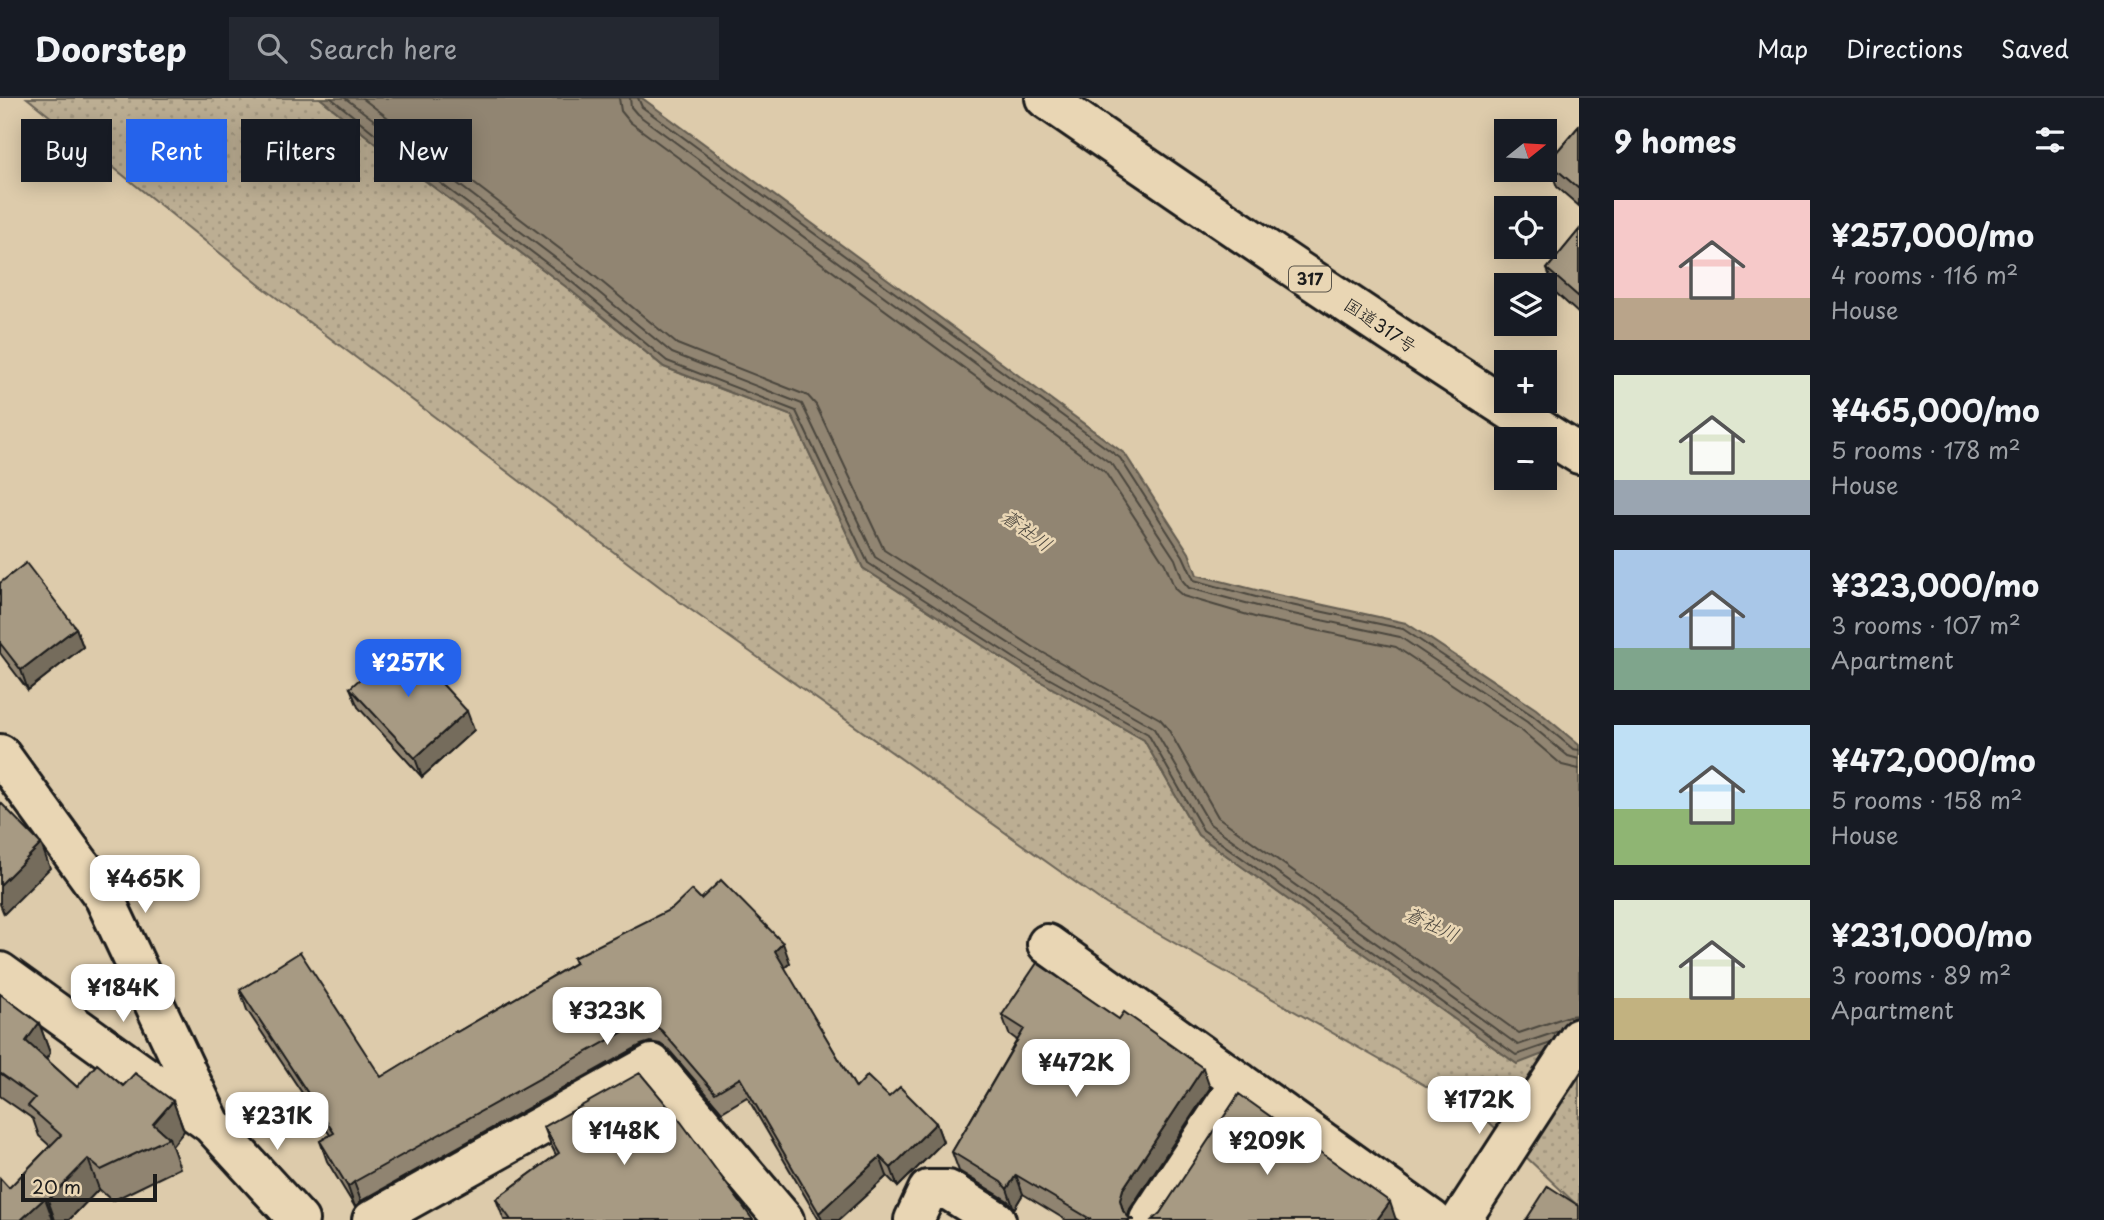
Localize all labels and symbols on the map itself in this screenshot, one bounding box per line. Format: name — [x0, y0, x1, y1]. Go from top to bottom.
north arrow — [1494, 119, 1558, 182]
road number: 317 — [1289, 266, 1331, 292]
street label: 国道317号 — [1339, 290, 1423, 359]
water label: 蒼社川 — [996, 501, 1059, 557]
pin: ¥257K — [359, 640, 457, 699]
pin: ¥465K — [96, 856, 194, 915]
water label: 蒼社川 — [1401, 898, 1464, 948]
pin: ¥184K — [74, 964, 172, 1024]
pin: ¥323K — [558, 988, 656, 1047]
pin: ¥472K — [1027, 1040, 1125, 1099]
pin: ¥172K — [1430, 1076, 1528, 1136]
pin: ¥231K — [228, 1093, 326, 1152]
pin: ¥148K — [575, 1108, 673, 1167]
pin: ¥209K — [1218, 1118, 1316, 1177]
scale bar — [21, 1171, 158, 1203]

